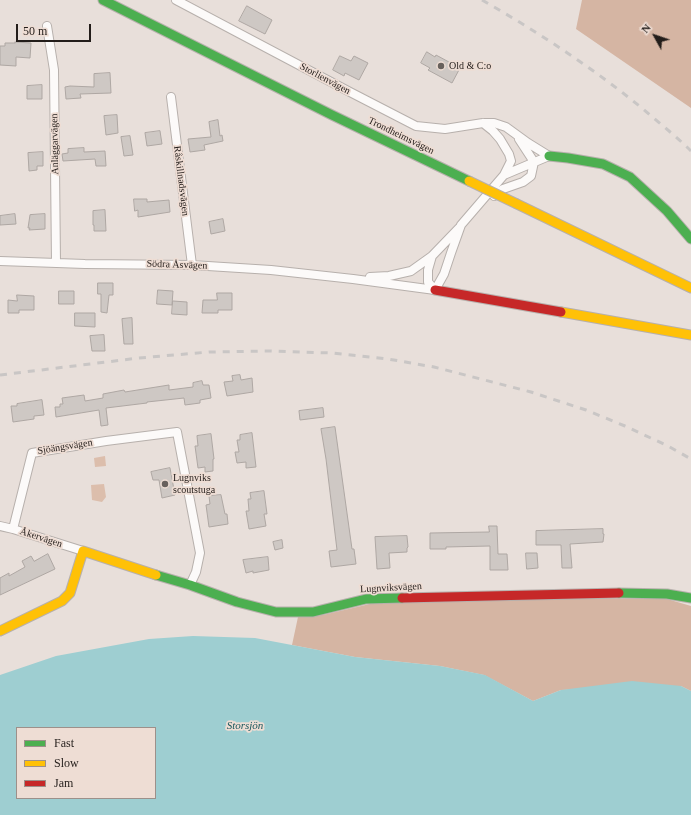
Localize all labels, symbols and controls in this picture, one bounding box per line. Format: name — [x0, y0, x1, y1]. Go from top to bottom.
scale bar — [18, 16, 93, 42]
north arrow — [635, 16, 675, 56]
text: N — [639, 21, 653, 35]
text: 50 m — [23, 24, 47, 38]
place label: Old & C:o — [449, 60, 491, 72]
street label: Storlienvägen — [298, 61, 352, 97]
marker: Old & C:o — [436, 61, 446, 71]
street label: Anläggarvägen — [48, 113, 62, 175]
street label: Trondheimsvägen — [366, 115, 436, 157]
street label: Råskillnadsvägen — [171, 145, 191, 217]
street label: Södra Åsvägen — [146, 258, 208, 272]
street label: Sjöängsvägen — [37, 437, 93, 457]
place label: Lugnviks scoutstuga — [173, 472, 215, 496]
marker: Lugnviks scoutstuga — [160, 479, 170, 489]
street label: Åkervägen — [18, 526, 64, 550]
street label: Lugnviksvägen — [360, 580, 422, 596]
water label: Storsjön — [227, 719, 263, 733]
legend — [16, 727, 156, 799]
text: Fast — [54, 736, 74, 750]
text: Slow — [54, 756, 79, 770]
text: Jam — [54, 776, 73, 790]

